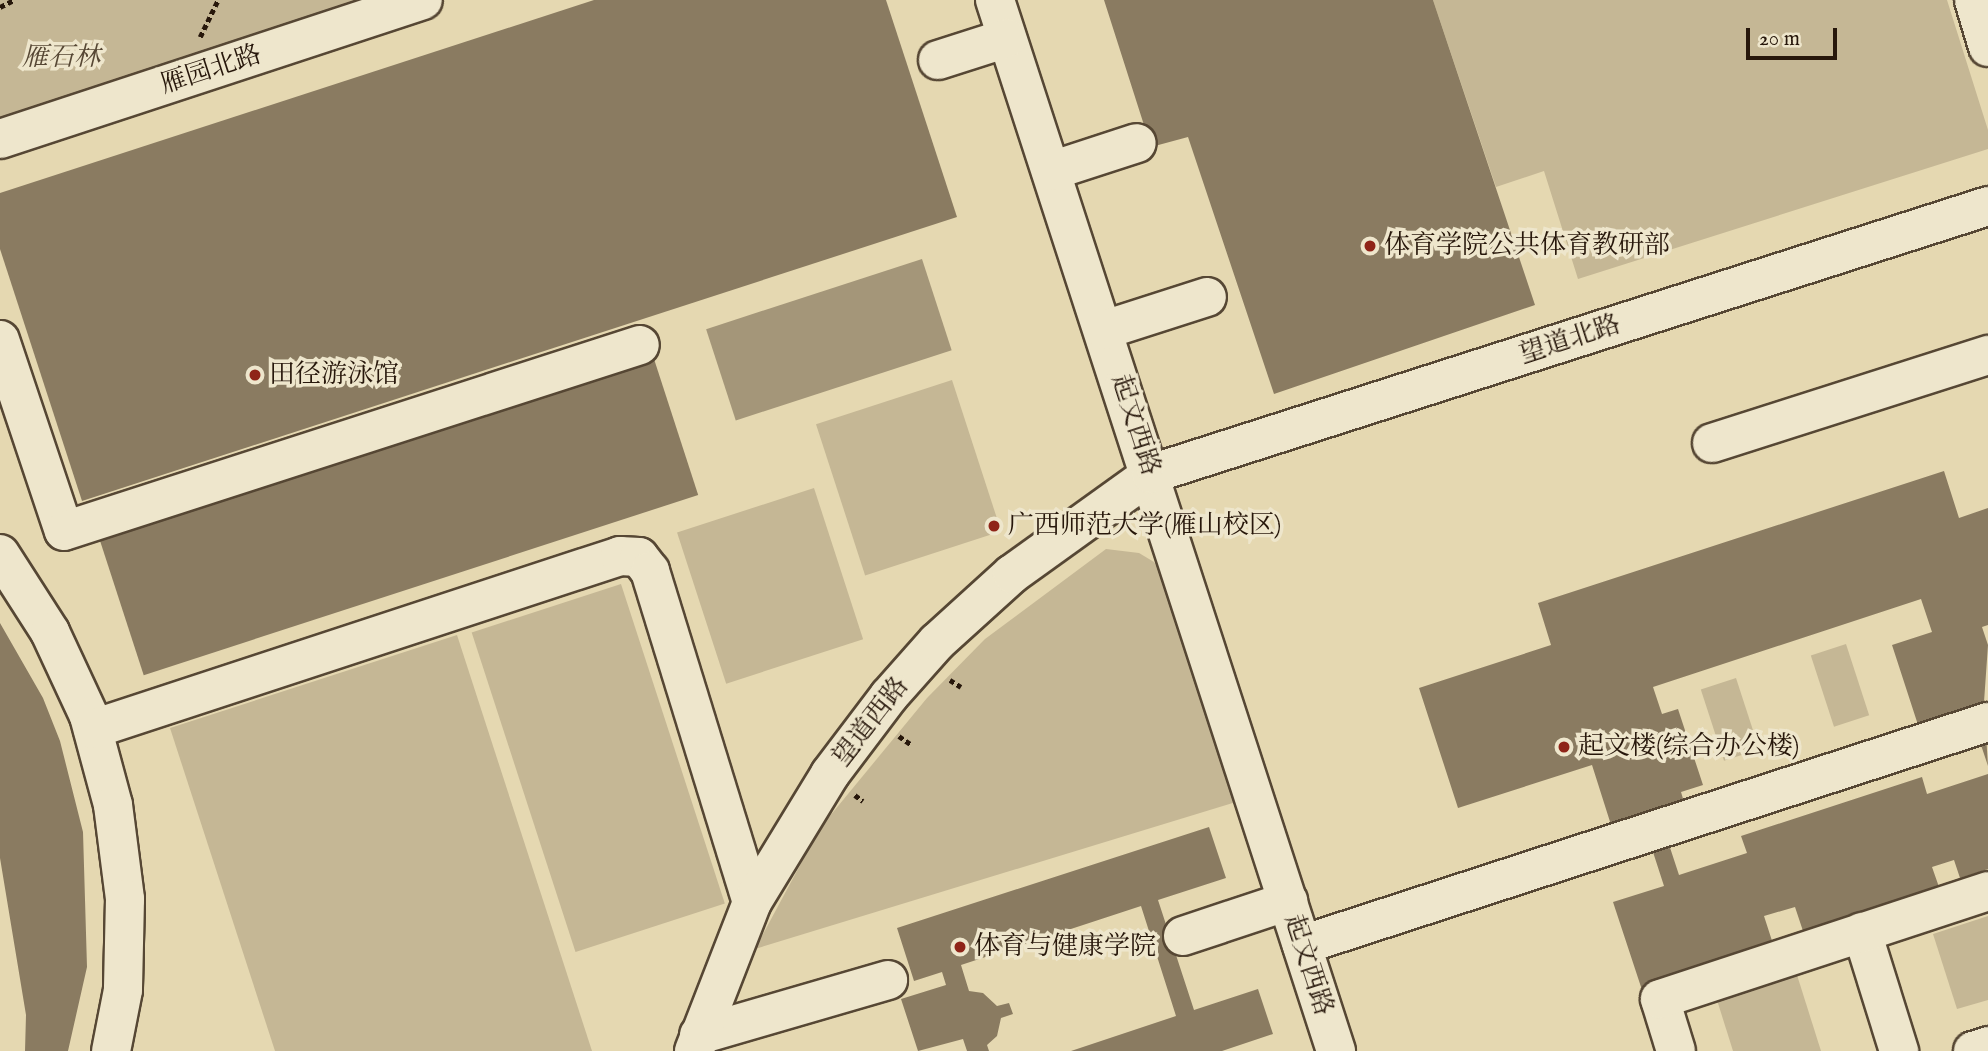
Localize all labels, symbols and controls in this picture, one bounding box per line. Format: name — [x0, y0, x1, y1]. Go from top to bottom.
scale bar — [1750, 14, 1841, 58]
text: 20 m — [1759, 26, 1800, 53]
street label: 雁园北路 — [157, 39, 265, 101]
park label: 雁石林 — [22, 42, 100, 74]
place label: 体育学院公共体育教研部 — [1384, 230, 1670, 262]
marker: 体育学院公共体育教研部 — [1362, 238, 1378, 254]
street label: 望道北路 — [1516, 309, 1624, 371]
place label: 田径游泳馆 — [269, 359, 399, 391]
marker: 田径游泳馆 — [247, 367, 263, 383]
street label: 起文西路 — [1104, 371, 1166, 479]
place label: 广西师范大学(雁山校区) — [1008, 510, 1281, 542]
marker: 广西师范大学(雁山校区) — [986, 518, 1002, 534]
street label: 望道西路 — [827, 671, 915, 773]
place label: 起文楼(综合办公楼) — [1578, 731, 1799, 763]
marker: 起文楼(综合办公楼) — [1556, 739, 1572, 755]
street label: 起文西路 — [1277, 911, 1339, 1019]
place label: 体育与健康学院 — [974, 931, 1156, 963]
marker: 体育与健康学院 — [952, 939, 968, 955]

